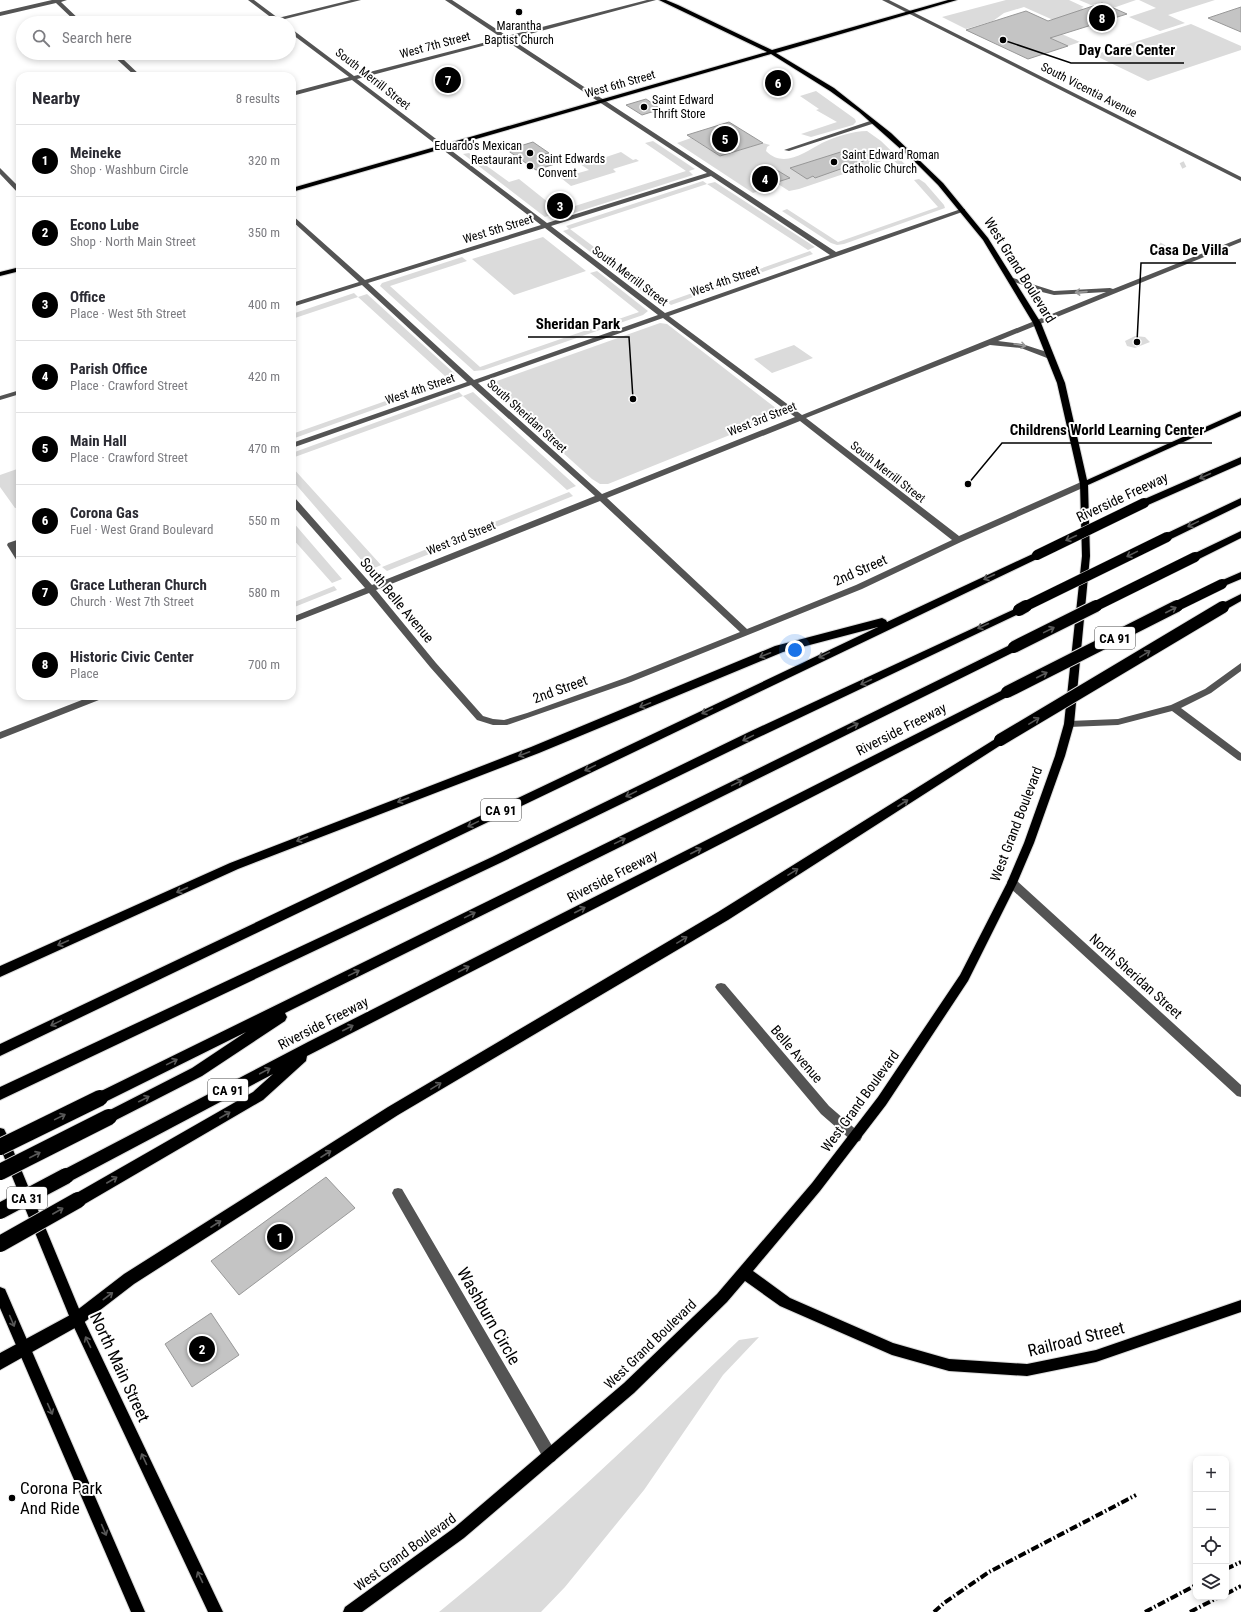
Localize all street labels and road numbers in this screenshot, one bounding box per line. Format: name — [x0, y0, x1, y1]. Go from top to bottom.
street label: West 7th Street — [398, 29, 472, 61]
street label: South Merrill Street — [333, 45, 414, 113]
street label: South Vicentia Avenue — [1039, 60, 1140, 120]
street label: West 6th Street — [583, 67, 657, 101]
street label: West 5th Street — [461, 212, 535, 246]
street label: West Grand Boulevard — [981, 214, 1059, 326]
street label: South Merrill Street — [589, 243, 671, 309]
street label: West 4th Street — [688, 262, 762, 299]
street label: West 4th Street — [383, 370, 457, 407]
street label: South Sheridan Street — [484, 376, 570, 456]
street label: West 3rd Street — [726, 399, 799, 439]
street label: South Merrill Street — [848, 438, 929, 506]
street label: Riverside Freeway — [1074, 469, 1170, 525]
street label: West 3rd Street — [425, 518, 498, 558]
street label: 2nd Street — [831, 551, 889, 589]
street label: South Belle Avenue — [357, 554, 437, 646]
road number: CA 91 — [1095, 627, 1135, 649]
street label: 2nd Street — [531, 672, 589, 706]
street label: Riverside Freeway — [853, 699, 949, 759]
street label: West Grand Boulevard — [987, 764, 1045, 884]
road number: CA 91 — [481, 799, 521, 821]
street label: Riverside Freeway — [564, 846, 660, 906]
street label: North Sheridan Street — [1086, 930, 1186, 1022]
street label: Riverside Freeway — [275, 993, 371, 1053]
street label: Belle Avenue — [768, 1022, 827, 1086]
street label: West Grand Boulevard — [818, 1047, 902, 1155]
road number: CA 91 — [208, 1079, 248, 1101]
road number: CA 31 — [7, 1187, 47, 1209]
street label: Washburn Circle — [453, 1264, 525, 1368]
street label: West Grand Boulevard — [601, 1296, 699, 1392]
street label: North Main Street — [86, 1309, 154, 1425]
street label: Railroad Street — [1026, 1317, 1126, 1361]
street label: West Grand Boulevard — [351, 1510, 459, 1594]

